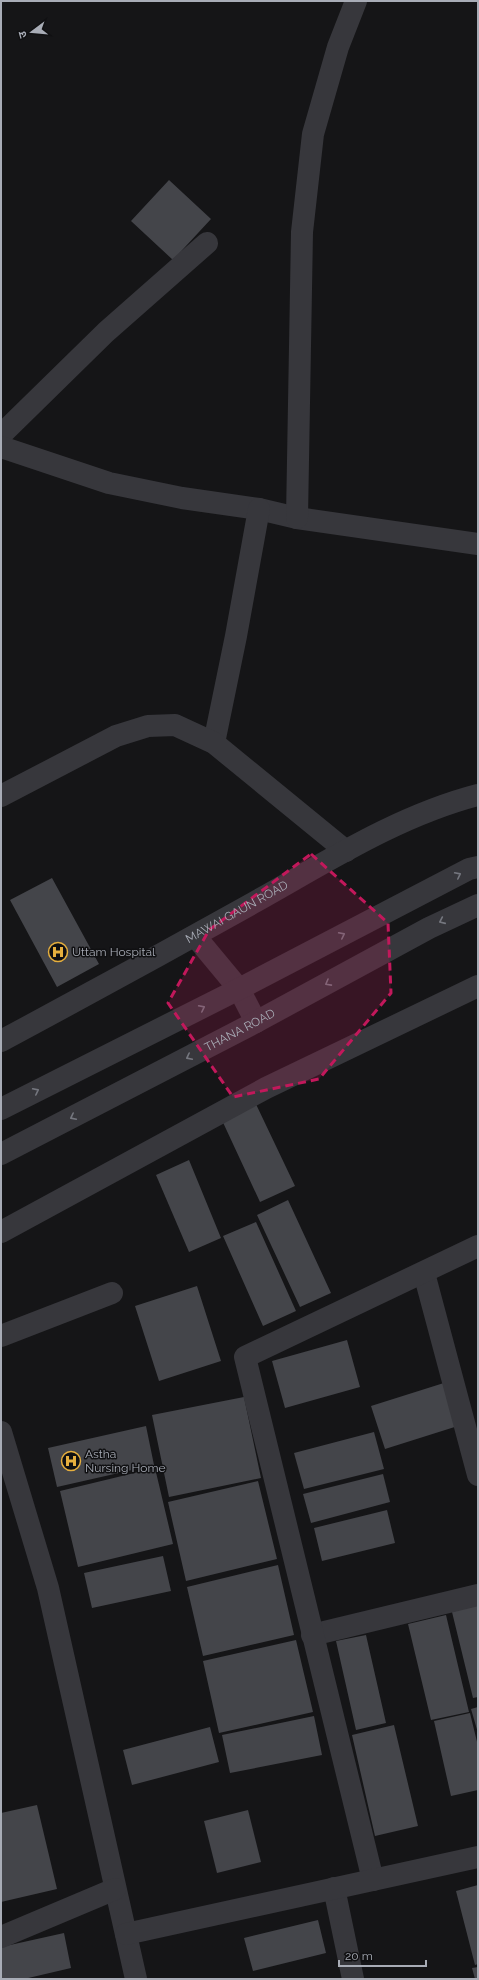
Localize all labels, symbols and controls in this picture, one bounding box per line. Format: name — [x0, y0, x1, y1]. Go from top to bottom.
north arrow — [12, 12, 52, 52]
text: उ — [16, 29, 30, 40]
one-way arrow — [453, 872, 461, 880]
street label: MAWAI GAUN ROAD — [183, 877, 291, 946]
one-way arrow — [439, 917, 446, 925]
one-way arrow — [338, 932, 345, 940]
hospital icon: Uttam Hospital — [47, 941, 69, 963]
place label: Uttam Hospital — [72, 945, 156, 959]
one-way arrow — [325, 978, 332, 986]
one-way arrow — [198, 1005, 205, 1012]
street label: THANA ROAD — [202, 1006, 278, 1054]
one-way arrow — [185, 1053, 193, 1060]
one-way arrow — [32, 1088, 39, 1096]
one-way arrow — [70, 1112, 77, 1120]
place label: Astha Nursing Home — [85, 1447, 165, 1475]
hospital icon: Astha Nursing Home — [60, 1450, 82, 1472]
scale bar — [339, 1942, 426, 1968]
text: 20 m — [345, 1949, 373, 1963]

